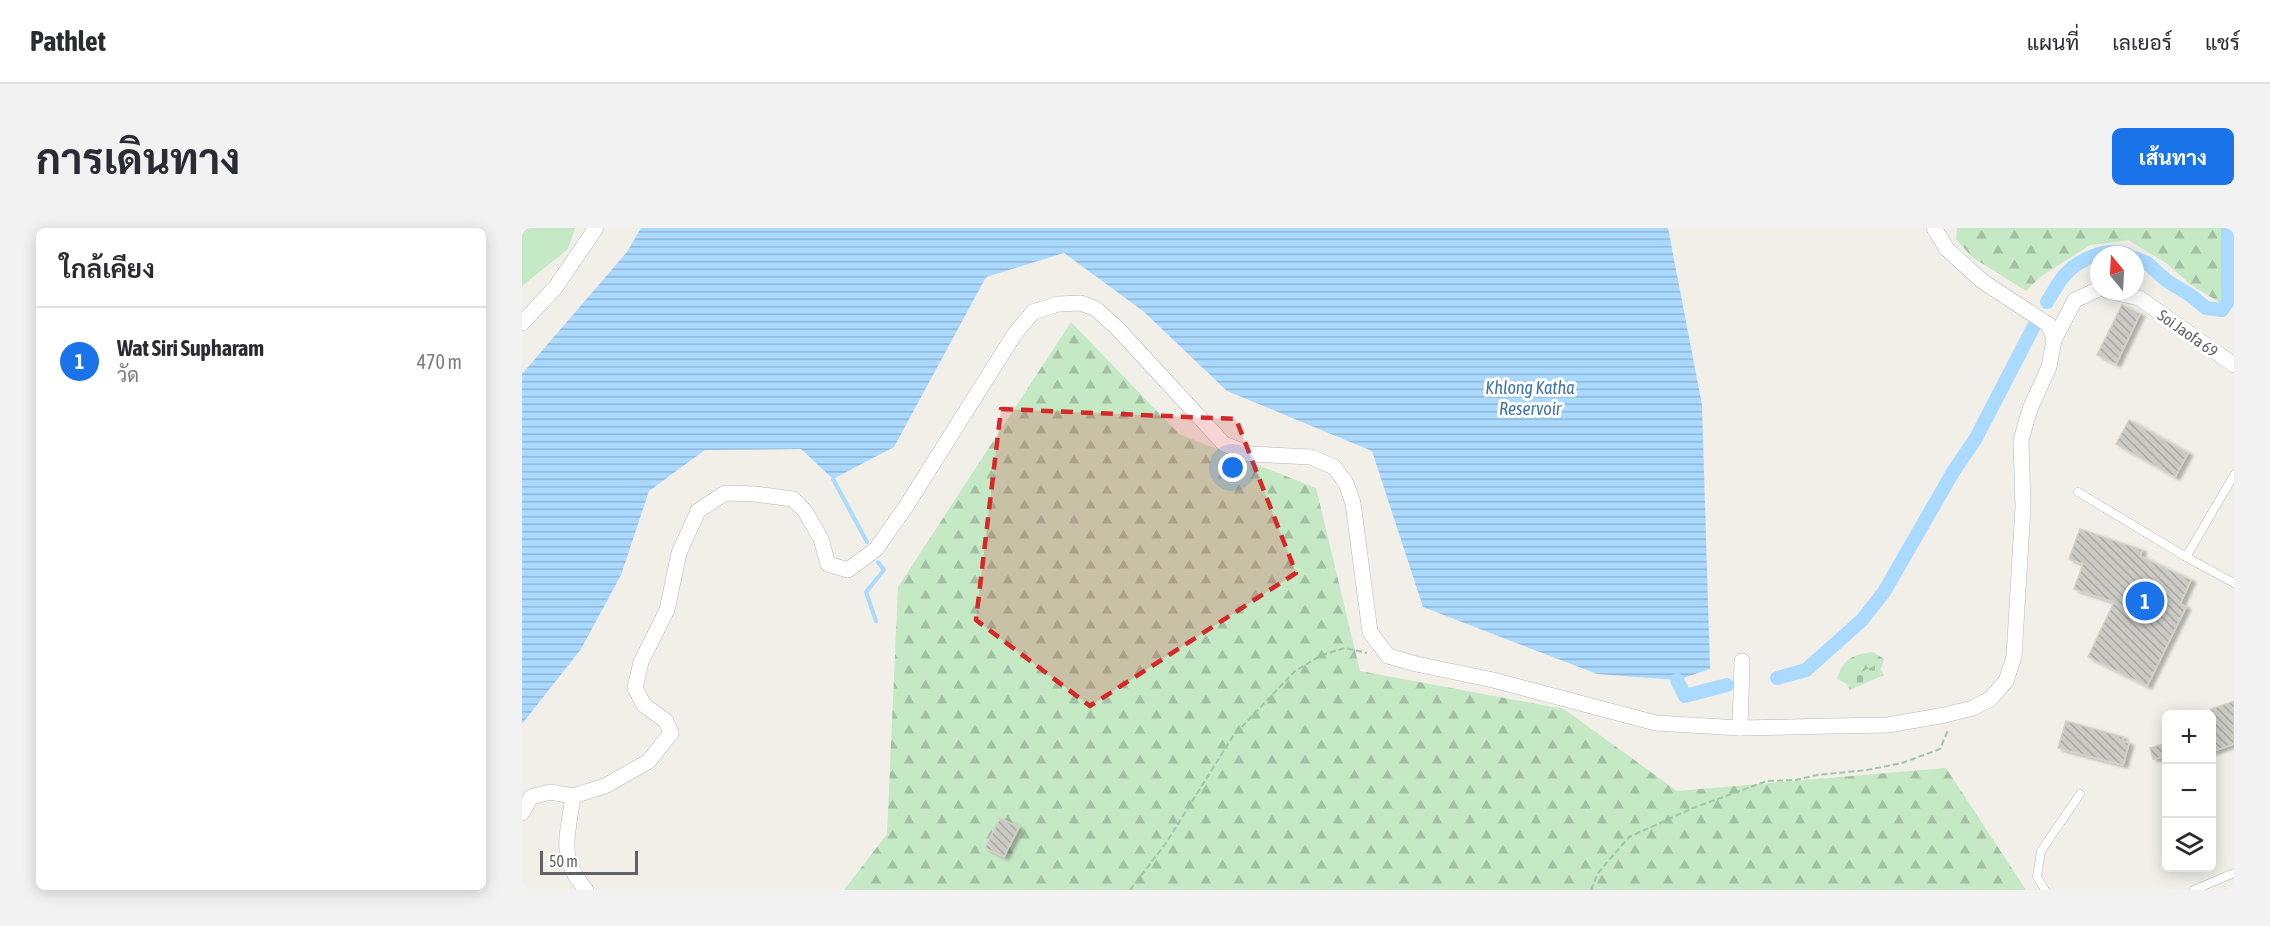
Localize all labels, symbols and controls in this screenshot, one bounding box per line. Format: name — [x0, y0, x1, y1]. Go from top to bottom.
text: Pathlet — [30, 25, 106, 57]
text: แผนที่ — [2027, 30, 2079, 54]
text: เลเยอร์ — [2112, 30, 2172, 54]
text: แชร์ — [2205, 30, 2240, 54]
button: เส้นทาง — [2112, 128, 2234, 185]
text: การเดินทาง — [36, 135, 240, 183]
north arrow — [2090, 246, 2144, 300]
text: ใกล้เคียง — [60, 254, 155, 284]
street label: Soi Jaofa 69 — [2154, 306, 2222, 360]
text: Wat Siri Supharam — [117, 335, 264, 361]
text: 1 — [75, 350, 84, 373]
text: 470 m — [417, 350, 462, 373]
text: วัด — [117, 363, 139, 386]
water label: Khlong Katha Reservoir — [1485, 377, 1575, 419]
your location — [1218, 453, 1247, 482]
pin: 1 — [2126, 578, 2164, 623]
map controls — [2162, 710, 2216, 872]
button: + — [2162, 710, 2216, 764]
button: − — [2162, 764, 2216, 818]
button: layers — [2162, 818, 2216, 872]
scale bar — [540, 848, 638, 876]
text: 50 m — [549, 852, 578, 870]

